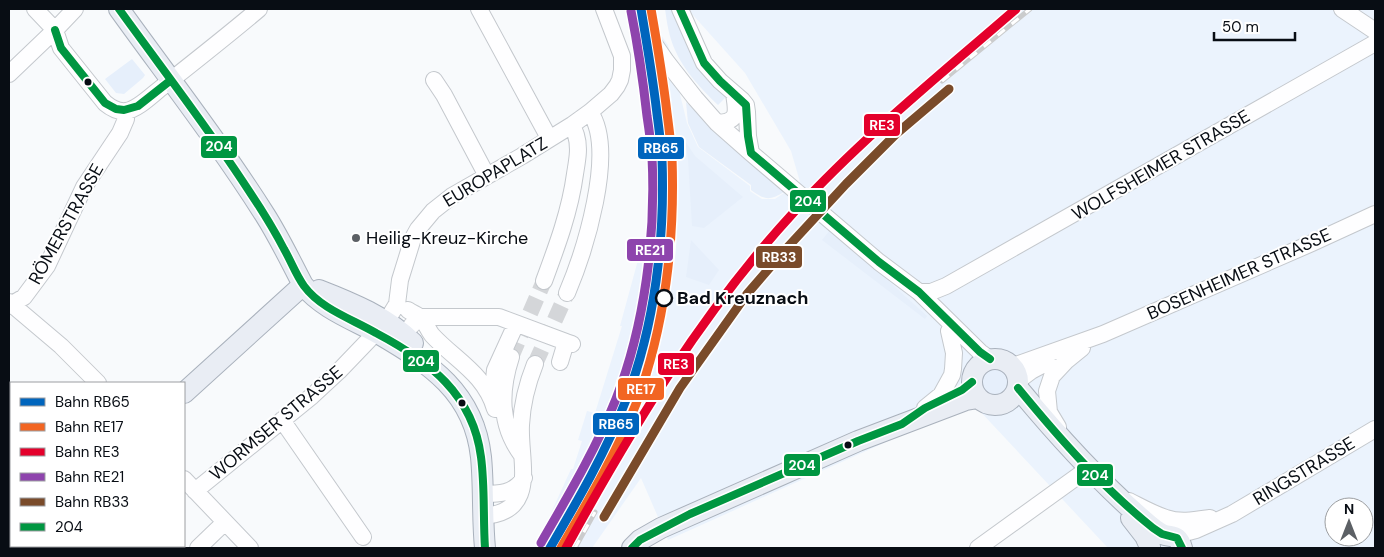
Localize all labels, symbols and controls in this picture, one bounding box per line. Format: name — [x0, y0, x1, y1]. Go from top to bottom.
scale bar — [1214, 10, 1295, 42]
text: 50 m — [1222, 17, 1259, 37]
unlabelled marker — [83, 77, 93, 87]
street label: WOLFSHEIMER STRASSE — [1068, 104, 1254, 226]
line badge: RE3 — [863, 113, 901, 137]
text: RE3 — [869, 116, 895, 134]
street label: EUROPAPLATZ — [438, 131, 552, 213]
line badge: 204 — [200, 135, 238, 159]
line badge: RB65 — [637, 136, 685, 160]
text: 204 — [206, 137, 232, 155]
text: RB65 — [643, 139, 679, 157]
street label: RÖMERSTRASSE — [23, 159, 109, 289]
line badge: 204 — [789, 189, 827, 213]
text: 204 — [795, 192, 821, 210]
street label: BOSENHEIMER STRASSE — [1143, 223, 1335, 325]
place label: Heilig-Kreuz-Kirche — [366, 226, 528, 250]
marker: Heilig-Kreuz-Kirche — [350, 232, 362, 244]
line badge: RE21 — [626, 238, 674, 262]
text: RE21 — [635, 241, 665, 259]
line badge: RB33 — [755, 245, 803, 269]
text: RB33 — [762, 248, 796, 266]
place label: Bad Kreuznach — [677, 286, 808, 310]
marker: Bad Kreuznach — [655, 289, 673, 307]
line badge: 204 — [402, 349, 440, 373]
text: 204 — [408, 352, 434, 370]
line badge: RE3 — [657, 352, 695, 376]
text: RE3 — [663, 355, 689, 373]
street label: WORMSER STRASSE — [204, 360, 348, 486]
line badge: RE17 — [617, 377, 665, 401]
text: RE17 — [626, 380, 656, 398]
legend — [10, 382, 185, 547]
text: Bahn RB65 — [55, 392, 130, 412]
unlabelled marker — [457, 398, 467, 408]
line badge: RB65 — [592, 412, 640, 436]
text: RB65 — [598, 415, 634, 433]
text: Bahn RE17 — [55, 417, 124, 437]
street label: RINGSTRASSE — [1249, 432, 1359, 510]
unlabelled marker — [843, 440, 853, 450]
text: Bahn RE3 — [55, 442, 120, 462]
line badge: 204 — [783, 453, 821, 477]
text: 204 — [789, 456, 815, 474]
line badge: 204 — [1076, 463, 1114, 487]
text: 204 — [1082, 466, 1108, 484]
text: Bahn RE21 — [55, 467, 124, 487]
text: Bahn RB33 — [55, 492, 129, 512]
north arrow — [1324, 497, 1374, 547]
text: 204 — [55, 517, 83, 537]

